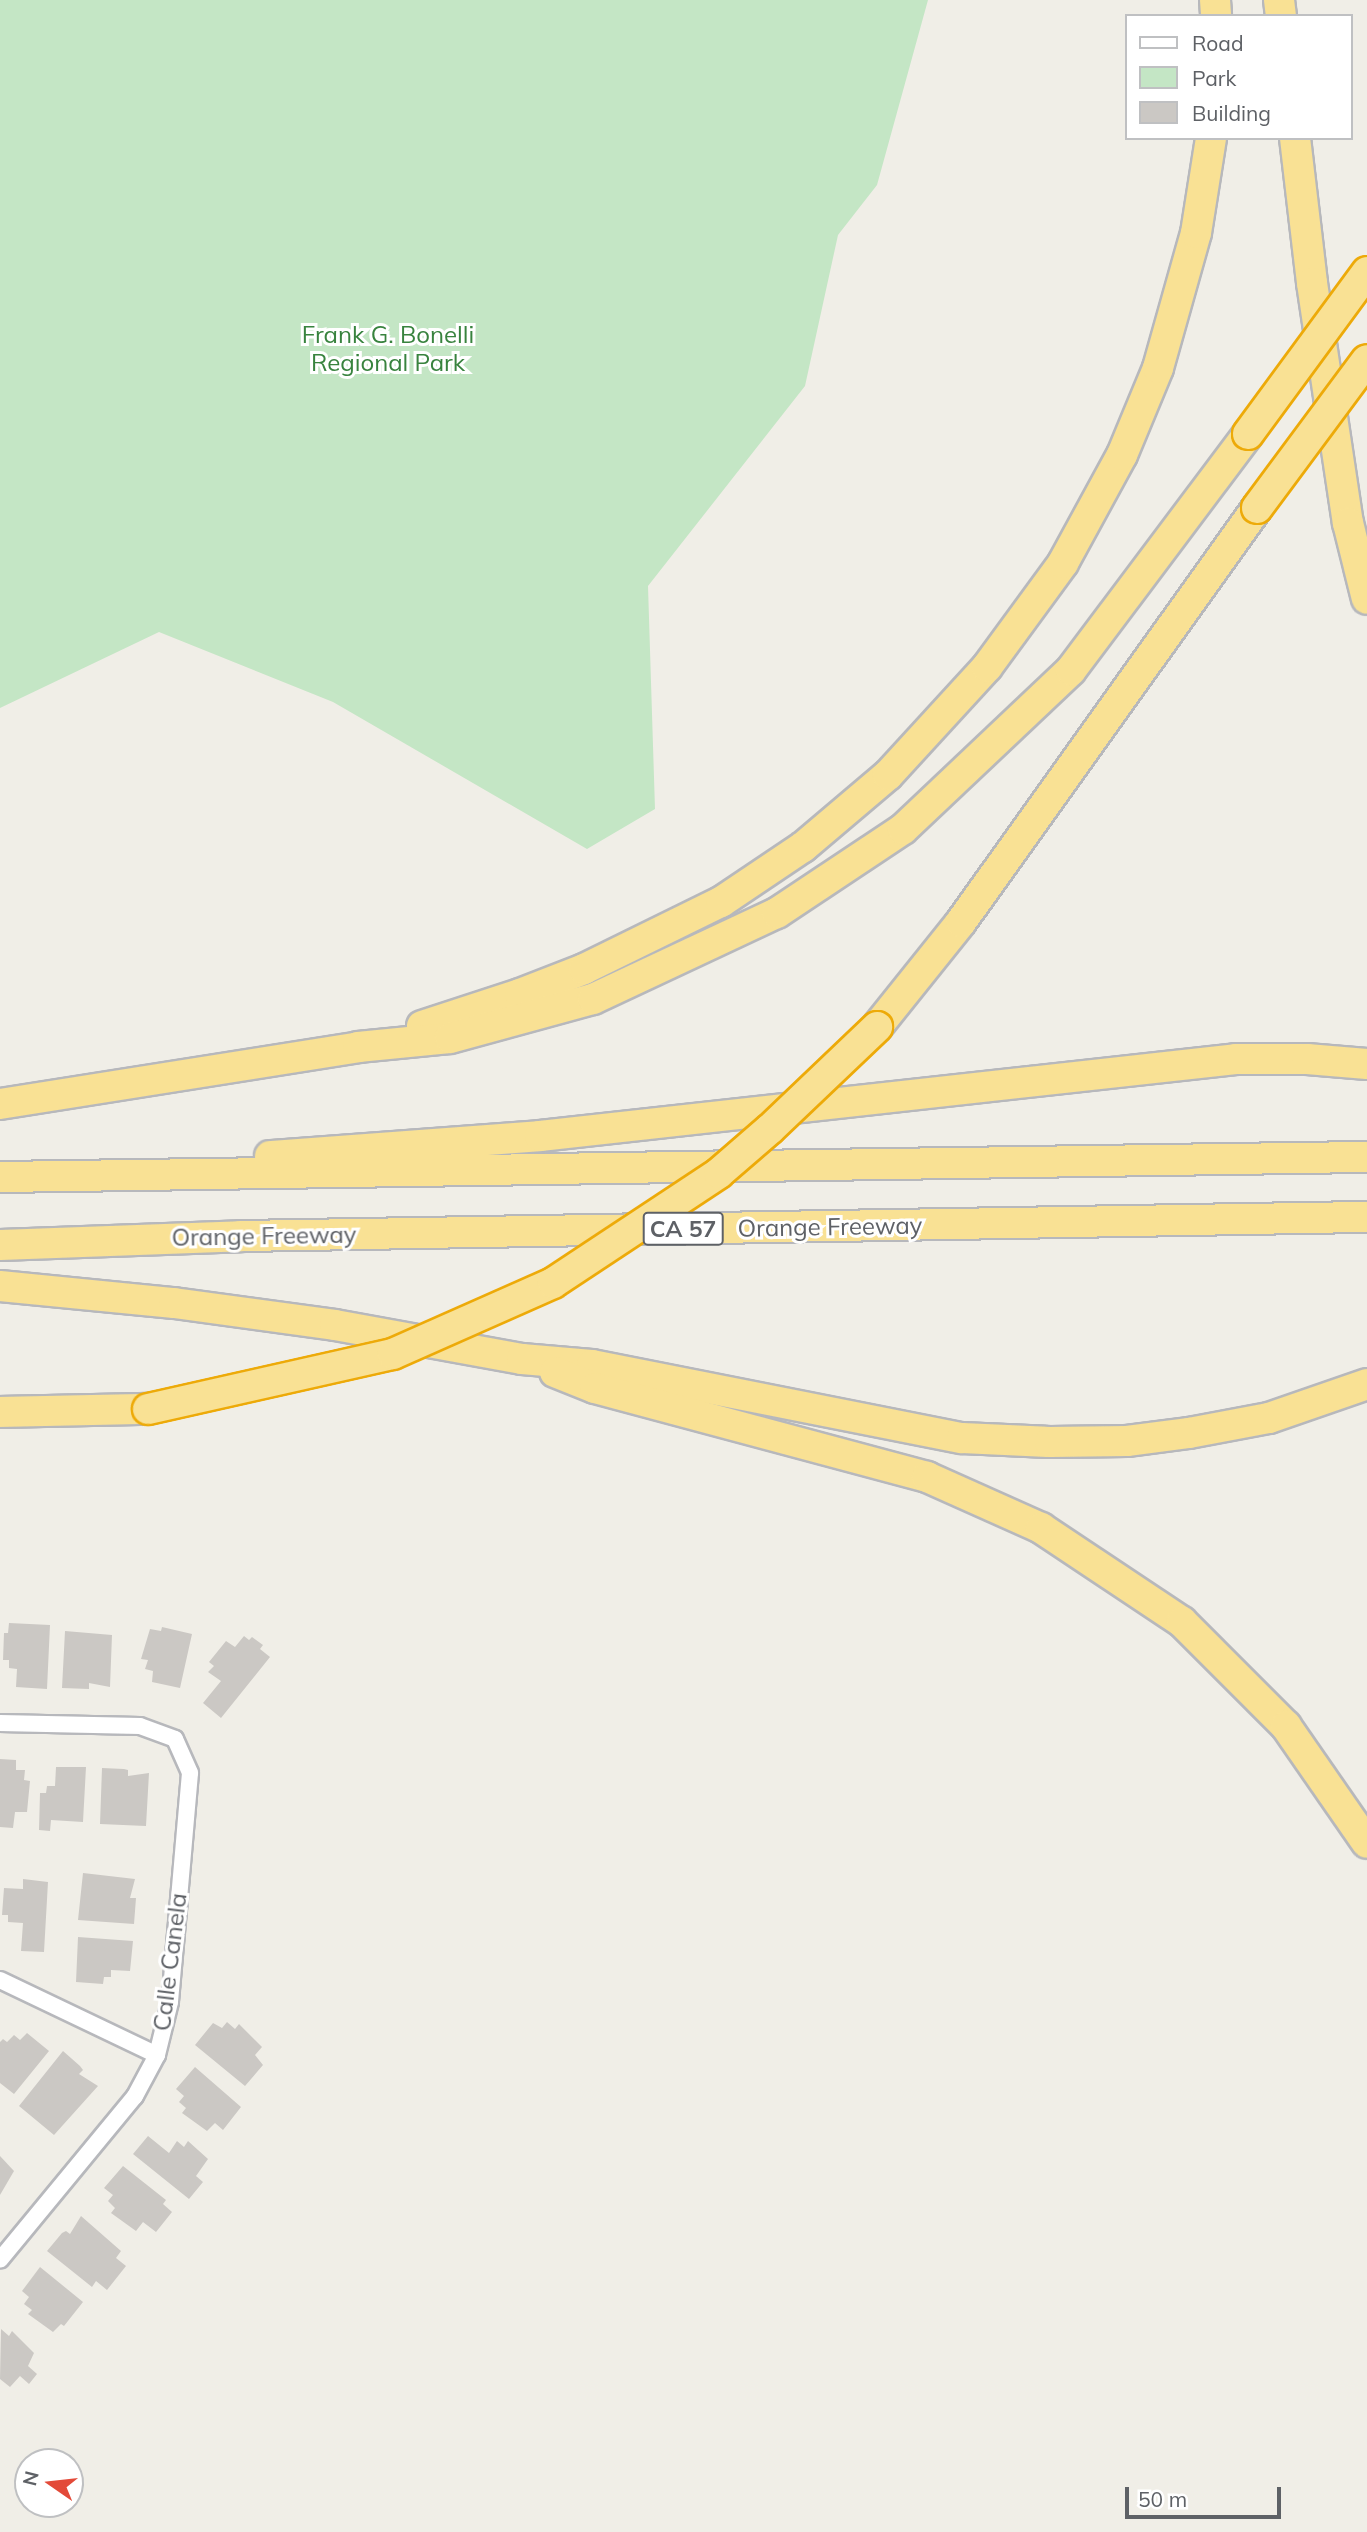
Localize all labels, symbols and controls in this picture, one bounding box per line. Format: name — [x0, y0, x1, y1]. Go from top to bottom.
legend — [1126, 14, 1353, 140]
text: Road — [1192, 30, 1243, 56]
text: Park — [1192, 65, 1236, 91]
text: Building — [1192, 100, 1271, 126]
park label: Frank G. Bonelli Regional Park — [302, 321, 474, 377]
road number: CA 57 — [641, 1210, 725, 1248]
street label: Orange Freeway — [737, 1211, 923, 1243]
street label: Orange Freeway — [171, 1220, 357, 1252]
street label: Calle Canela — [147, 1891, 193, 2033]
north arrow — [14, 2448, 84, 2518]
text: N — [17, 2469, 44, 2488]
scale bar — [1129, 2472, 1285, 2516]
text: 50 m — [1138, 2486, 1187, 2512]

